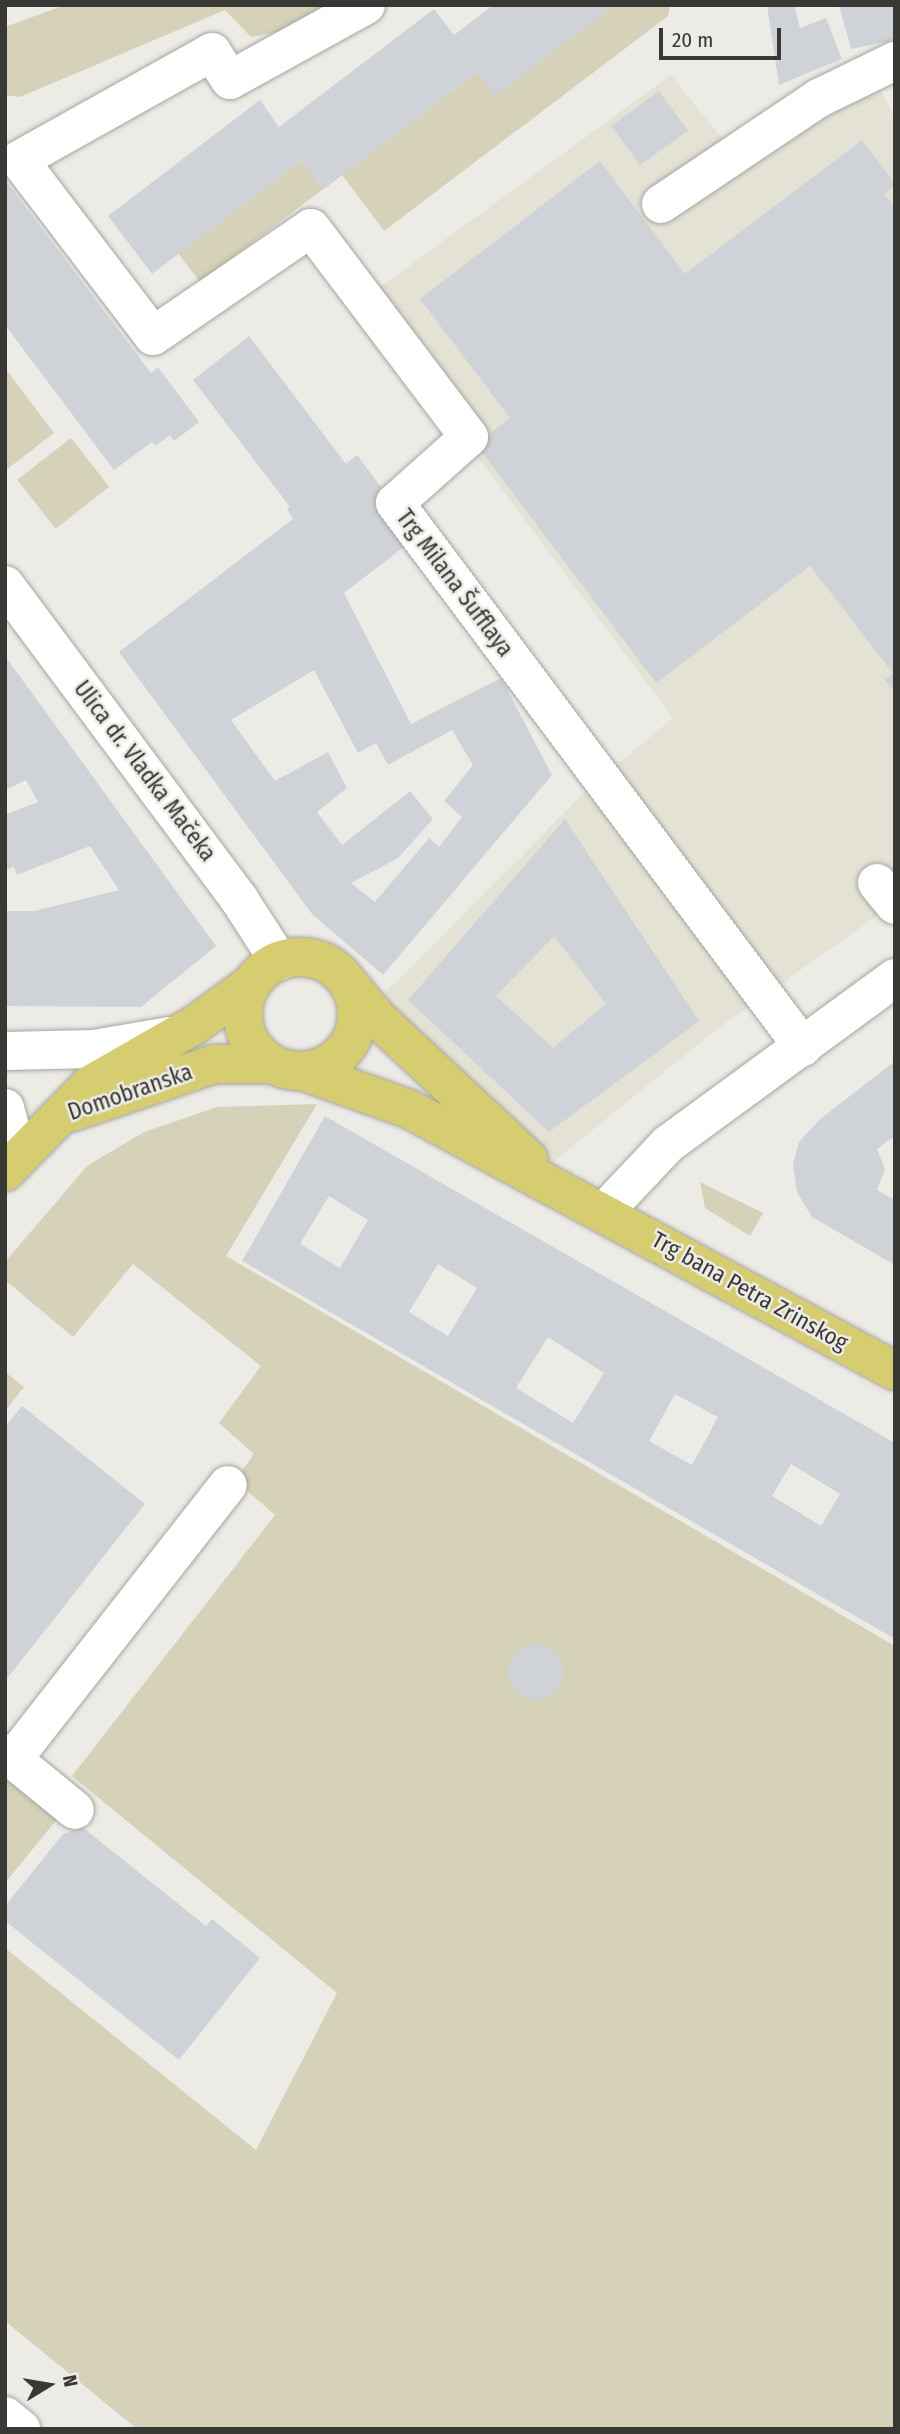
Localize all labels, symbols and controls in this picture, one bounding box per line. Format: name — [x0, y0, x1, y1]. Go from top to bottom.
scale bar — [662, 14, 785, 58]
text: 20 m — [672, 27, 713, 53]
street label: Trg Milana Šufflaya — [391, 504, 519, 662]
street label: Ulica dr. Vladka Mačeka — [68, 675, 222, 867]
street label: Domobranska — [64, 1058, 196, 1126]
street label: Trg bana Petra Zrinskog — [647, 1226, 853, 1356]
north arrow — [14, 2350, 84, 2420]
text: N — [58, 2373, 82, 2389]

